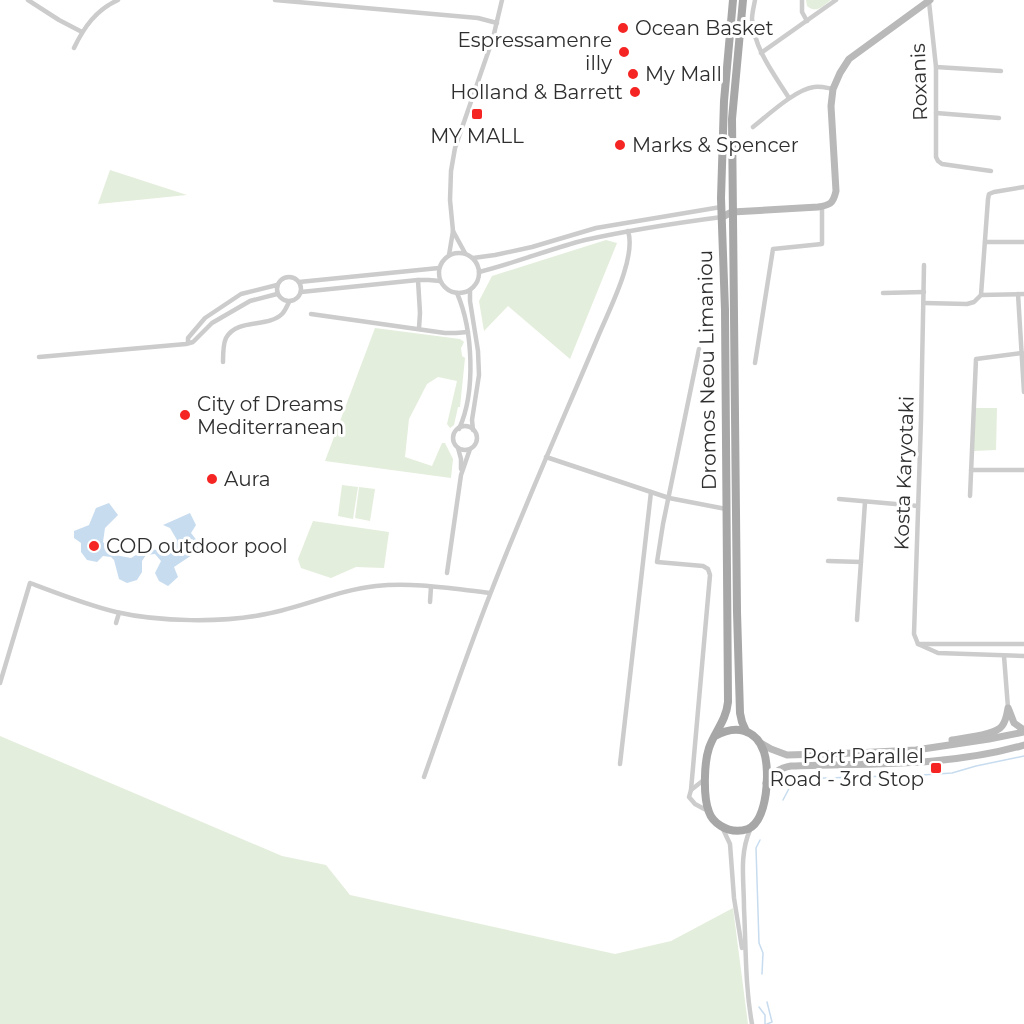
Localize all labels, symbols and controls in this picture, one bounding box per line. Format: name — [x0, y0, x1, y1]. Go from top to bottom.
place label: Ocean Basket — [635, 16, 774, 40]
marker: Ocean Basket — [616, 21, 630, 35]
place label: Espressamenre illy — [458, 28, 612, 75]
street label: Roxanis — [906, 43, 932, 121]
marker: Espressamenre illy — [617, 45, 631, 59]
place label: My Mall — [645, 62, 722, 86]
marker: My Mall — [626, 67, 640, 81]
place label: Holland & Barrett — [450, 80, 623, 104]
marker: Holland & Barrett — [628, 85, 642, 99]
marker: MY MALL — [470, 107, 484, 121]
place label: MY MALL — [430, 124, 524, 148]
place label: Marks & Spencer — [632, 133, 799, 157]
marker: Marks & Spencer — [613, 138, 627, 152]
street label: Dromos Neou Limaniou — [693, 250, 721, 490]
place label: City of Dreams Mediterranean — [197, 392, 344, 439]
street label: Kosta Karyotaki — [889, 395, 919, 551]
marker: City of Dreams Mediterranean — [178, 408, 192, 422]
place label: Aura — [224, 467, 271, 491]
marker: Aura — [205, 472, 219, 486]
place label: COD outdoor pool — [106, 534, 288, 558]
marker: COD outdoor pool — [87, 539, 101, 553]
place label: Port Parallel Road - 3rd Stop — [770, 744, 924, 791]
marker: Port Parallel Road - 3rd Stop — [929, 761, 943, 775]

